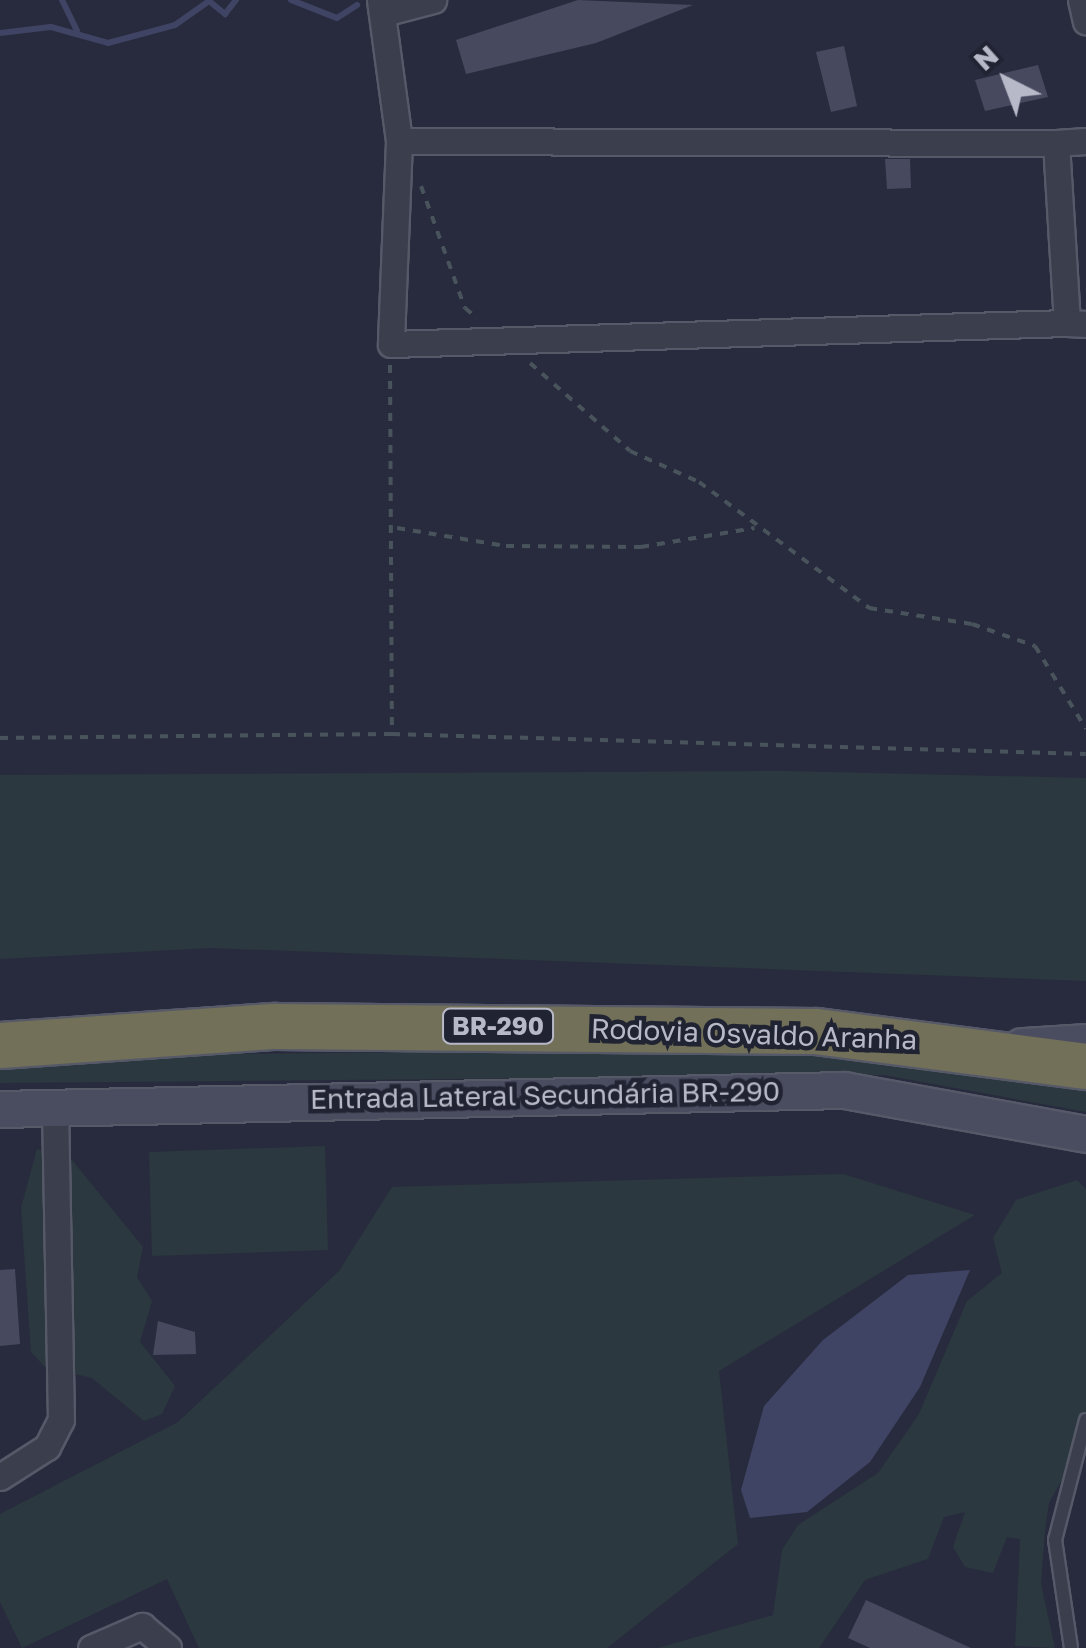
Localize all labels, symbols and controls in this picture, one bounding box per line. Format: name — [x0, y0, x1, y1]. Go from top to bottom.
north arrow — [956, 30, 1056, 130]
text: N — [967, 38, 1005, 77]
road number: BR-290 — [440, 1006, 556, 1046]
street label: Rodovia Osvaldo Aranha — [590, 1012, 918, 1056]
street label: Entrada Lateral Secundária BR-290 — [310, 1074, 780, 1116]

